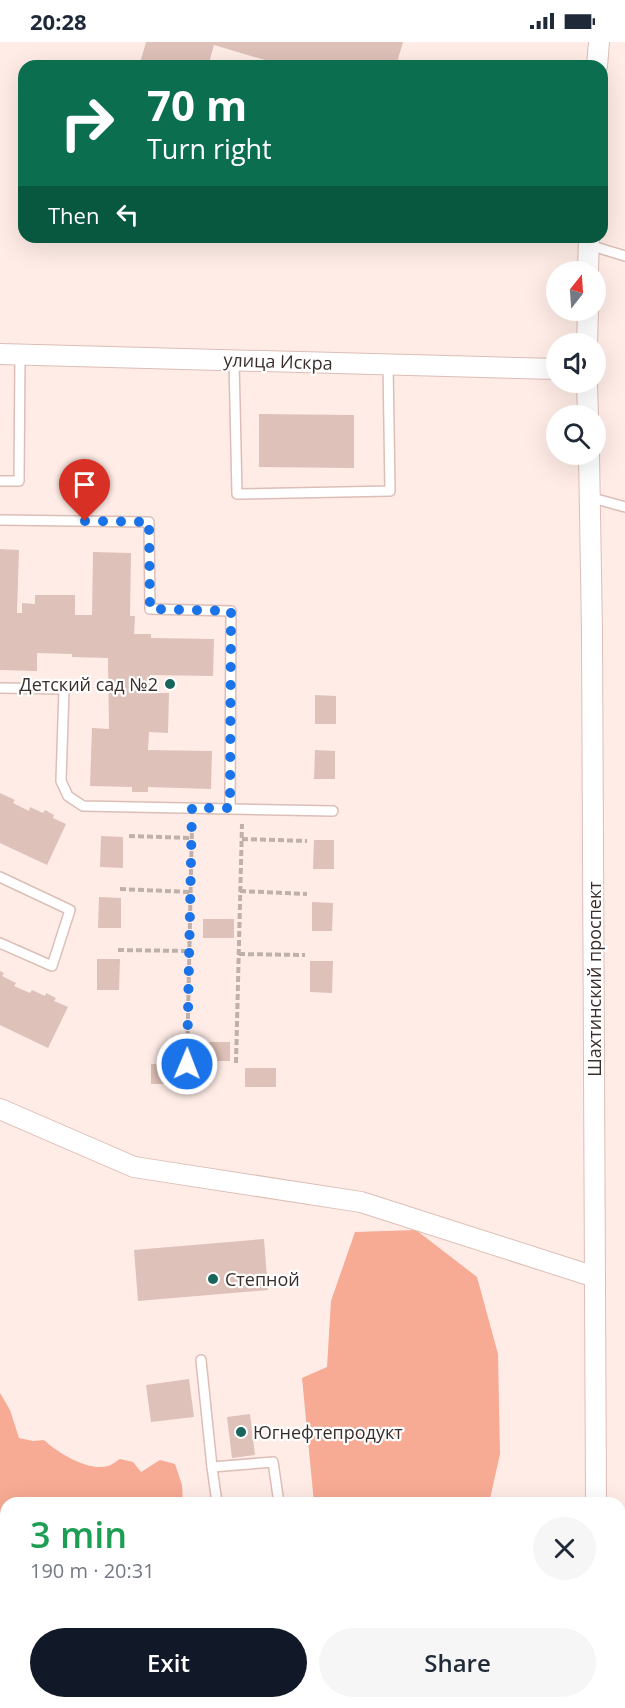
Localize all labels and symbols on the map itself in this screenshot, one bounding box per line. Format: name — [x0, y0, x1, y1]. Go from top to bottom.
north arrow — [546, 261, 606, 321]
street label: улица Искра — [223, 347, 333, 375]
pin — [59, 459, 110, 521]
place label: Детский сад №2 — [19, 672, 158, 696]
marker: Детский сад №2 — [163, 677, 177, 691]
street label: Шахтинский проспект — [582, 881, 606, 1077]
position arrow — [155, 1032, 219, 1096]
place label: Степной — [225, 1267, 300, 1291]
marker: Степной — [206, 1272, 220, 1286]
place label: Югнефтепродукт — [253, 1420, 403, 1444]
marker: Югнефтепродукт — [234, 1425, 248, 1439]

